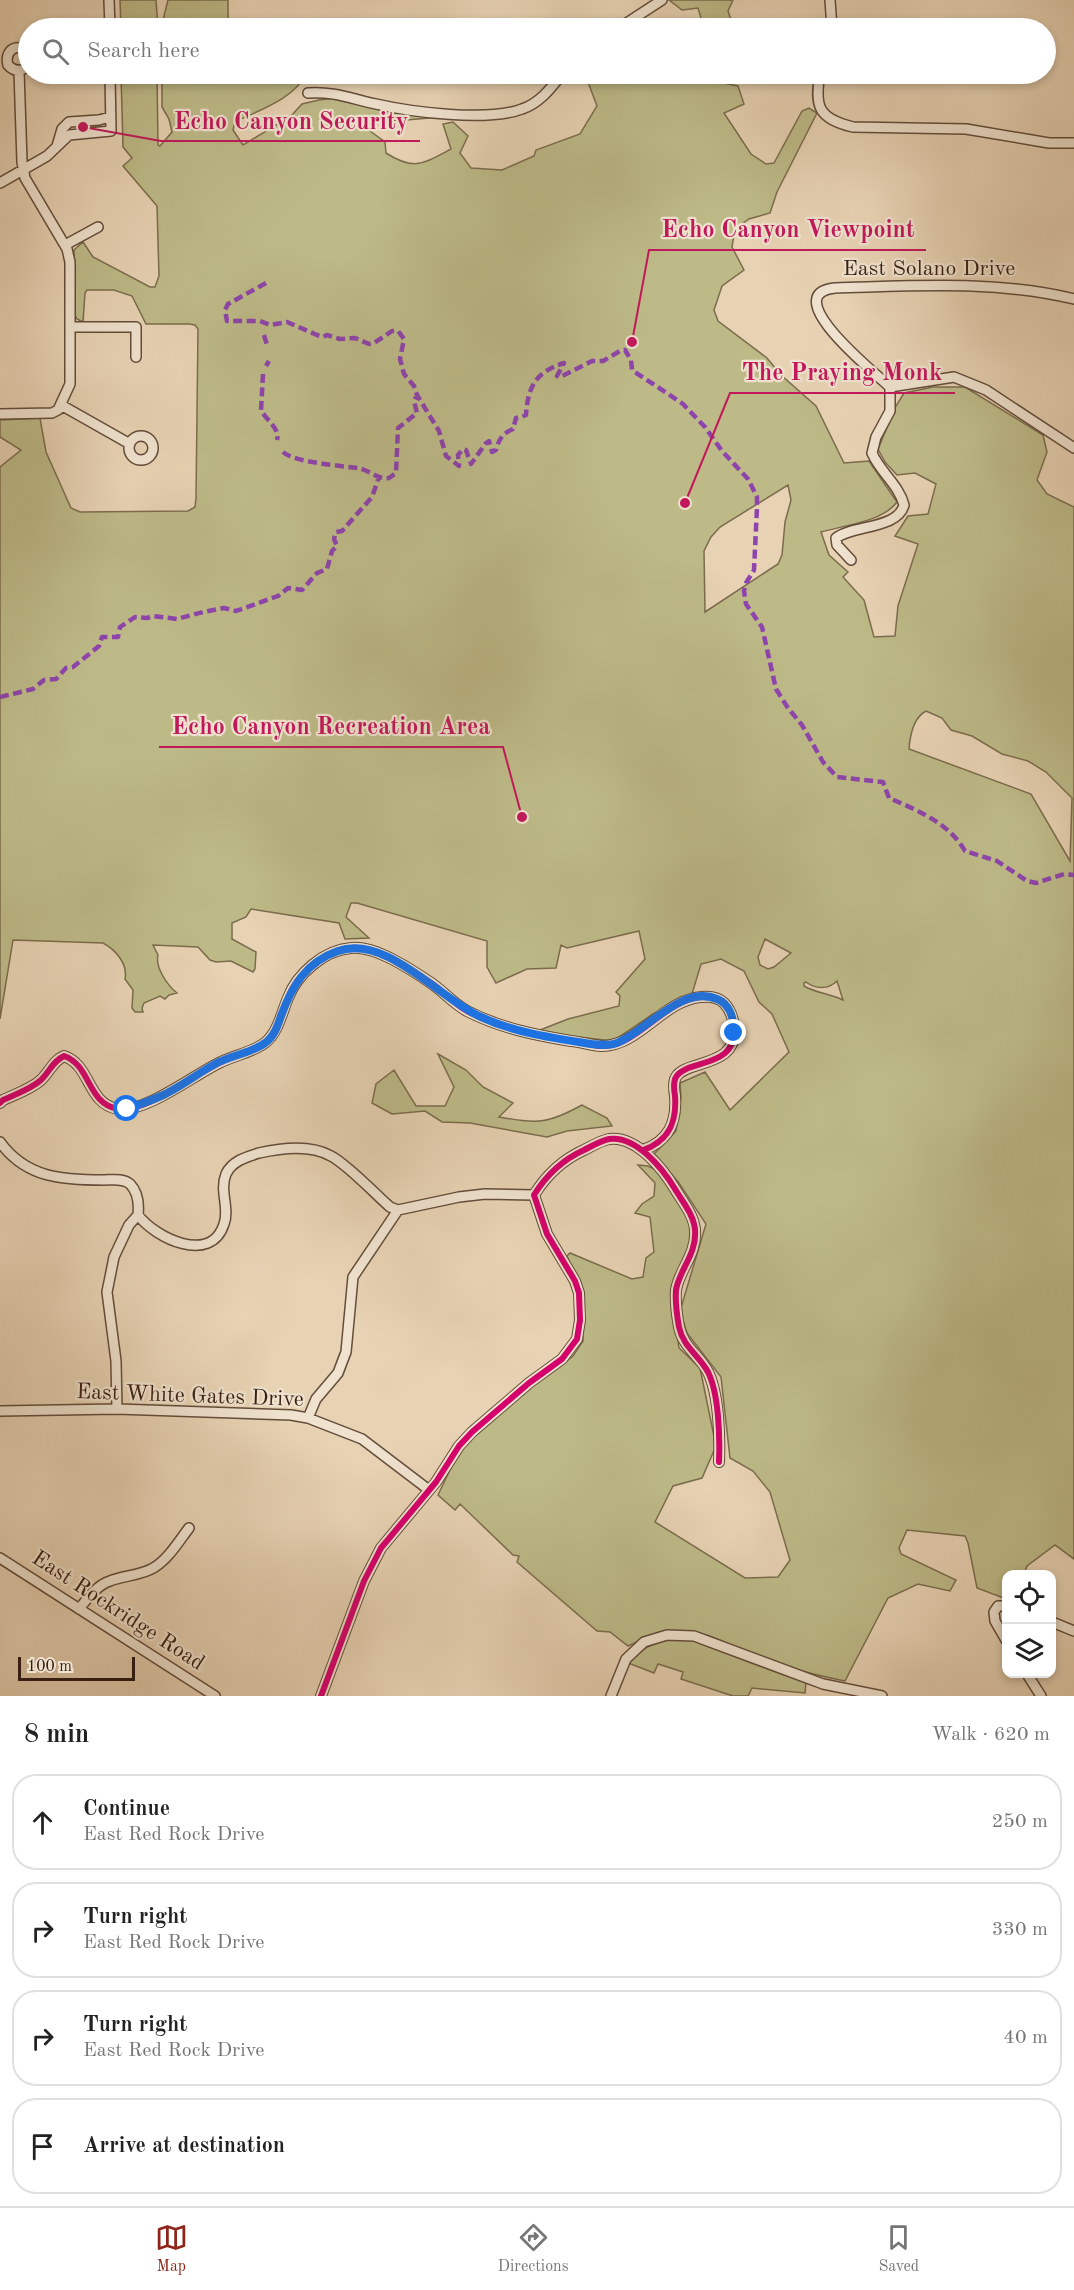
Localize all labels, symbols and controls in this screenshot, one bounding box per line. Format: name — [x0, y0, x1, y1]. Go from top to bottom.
search box — [18, 18, 1056, 84]
icon: search — [39, 35, 72, 68]
text: Search here — [87, 40, 200, 62]
callout: Echo Canyon Security — [161, 99, 420, 141]
text: Echo Canyon Security — [174, 111, 408, 135]
callout: Echo Canyon Viewpoint — [649, 208, 926, 250]
text: Echo Canyon Viewpoint — [661, 219, 915, 243]
street label: East Solano Drive — [843, 258, 1015, 280]
callout: The Praying Monk — [730, 351, 955, 393]
text: The Praying Monk — [742, 362, 942, 386]
callout: Echo Canyon Recreation Area — [159, 705, 503, 747]
text: Echo Canyon Recreation Area — [171, 716, 491, 740]
route end — [720, 1019, 746, 1045]
route start — [113, 1095, 139, 1121]
street label: East White Gates Drive — [76, 1381, 304, 1411]
street label: East Rockridge Road — [28, 1547, 208, 1675]
map controls — [1002, 1570, 1056, 1678]
button: locate — [1002, 1570, 1056, 1624]
button: layers — [1002, 1624, 1056, 1678]
scale bar — [18, 1654, 135, 1682]
text: 100 m — [27, 1659, 72, 1675]
text: 8 min — [24, 1722, 89, 1748]
text: Walk · 620 m — [931, 1725, 1050, 1745]
text: Continue — [83, 1798, 170, 1820]
icon: ahead — [26, 1806, 59, 1839]
text: 250 m — [992, 1812, 1048, 1832]
text: East Red Rock Drive — [83, 1825, 265, 1845]
text: Turn right — [83, 1906, 187, 1928]
icon: right — [26, 1914, 59, 1947]
text: 330 m — [992, 1920, 1048, 1940]
text: East Red Rock Drive — [83, 1933, 265, 1953]
text: Turn right — [83, 2014, 187, 2036]
icon: right — [26, 2022, 59, 2055]
text: 40 m — [1003, 2028, 1048, 2048]
text: East Red Rock Drive — [83, 2041, 265, 2061]
icon: arrive — [26, 2130, 59, 2163]
text: Arrive at destination — [83, 2135, 285, 2157]
tab: Map — [155, 2221, 188, 2277]
tab: Directions — [498, 2221, 569, 2277]
tab: Saved — [878, 2221, 919, 2277]

